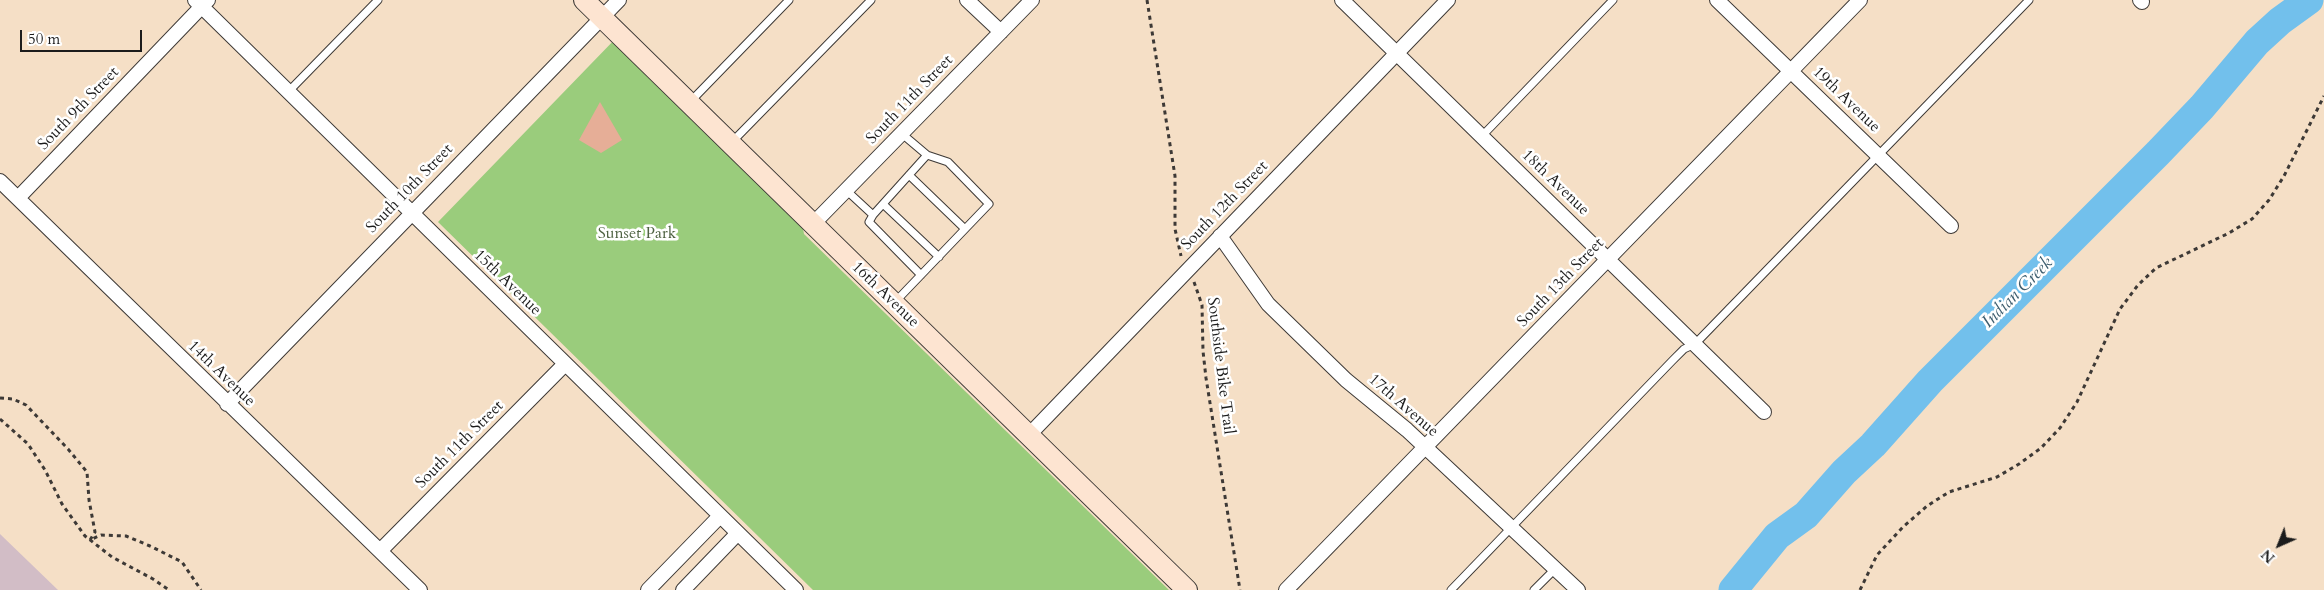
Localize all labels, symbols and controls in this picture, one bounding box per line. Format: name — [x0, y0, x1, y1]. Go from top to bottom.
scale bar — [22, 20, 145, 52]
text: 50 m — [28, 29, 60, 49]
street label: South 11th Street — [863, 51, 957, 149]
street label: South 9th Street — [34, 63, 124, 155]
street label: 19th Avenue — [1808, 63, 1884, 137]
street label: South 10th Street — [363, 140, 457, 238]
street label: 18th Avenue — [1517, 146, 1593, 220]
street label: South 12th Street — [1178, 157, 1272, 255]
park label: Sunset Park — [598, 224, 676, 244]
street label: South 13th Street — [1514, 234, 1608, 332]
street label: 15th Avenue — [469, 246, 545, 320]
water label: Indian Creek — [1978, 253, 2058, 333]
street label: 16th Avenue — [847, 258, 923, 332]
street label: Southside Bike Trail — [1202, 296, 1238, 436]
street label: 14th Avenue — [183, 337, 259, 411]
street label: 17th Avenue — [1364, 370, 1442, 442]
street label: South 11th Street — [412, 397, 508, 493]
north arrow — [2254, 520, 2304, 570]
text: N — [2257, 545, 2279, 567]

